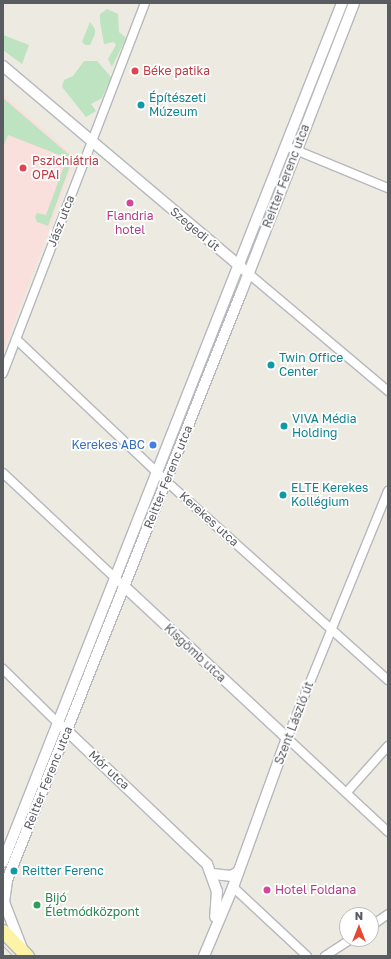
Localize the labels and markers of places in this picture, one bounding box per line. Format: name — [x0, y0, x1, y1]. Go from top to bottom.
place label: Béke patika — [143, 64, 210, 78]
marker: Béke patika — [130, 66, 140, 76]
place label: Építészeti Múzeum — [149, 91, 206, 119]
marker: Építészeti Múzeum — [136, 100, 146, 110]
place label: Pszichiátria OPAI — [32, 154, 99, 182]
marker: Pszichiátria OPAI — [17, 162, 29, 174]
marker: Flandria hotel — [125, 198, 135, 208]
place label: Flandria hotel — [106, 209, 154, 237]
place label: Twin Office Center — [279, 351, 343, 379]
marker: Twin Office Center — [266, 360, 276, 370]
place label: VIVA Média Holding — [292, 412, 356, 440]
marker: VIVA Média Holding — [279, 421, 289, 431]
place label: Kerekes ABC — [71, 438, 145, 452]
marker: Kerekes ABC — [148, 440, 158, 450]
place label: ELTE Kerekes Kollégium — [291, 481, 368, 509]
marker: ELTE Kerekes Kollégium — [278, 490, 288, 500]
place label: Reitter Ferenc — [22, 864, 104, 878]
marker: Reitter Ferenc — [9, 866, 19, 876]
place label: Hotel Foldana — [275, 883, 356, 897]
marker: Hotel Foldana — [262, 885, 272, 895]
place label: Bijó Életmódközpont — [45, 891, 139, 919]
marker: Bijó Életmódközpont — [32, 900, 42, 910]

